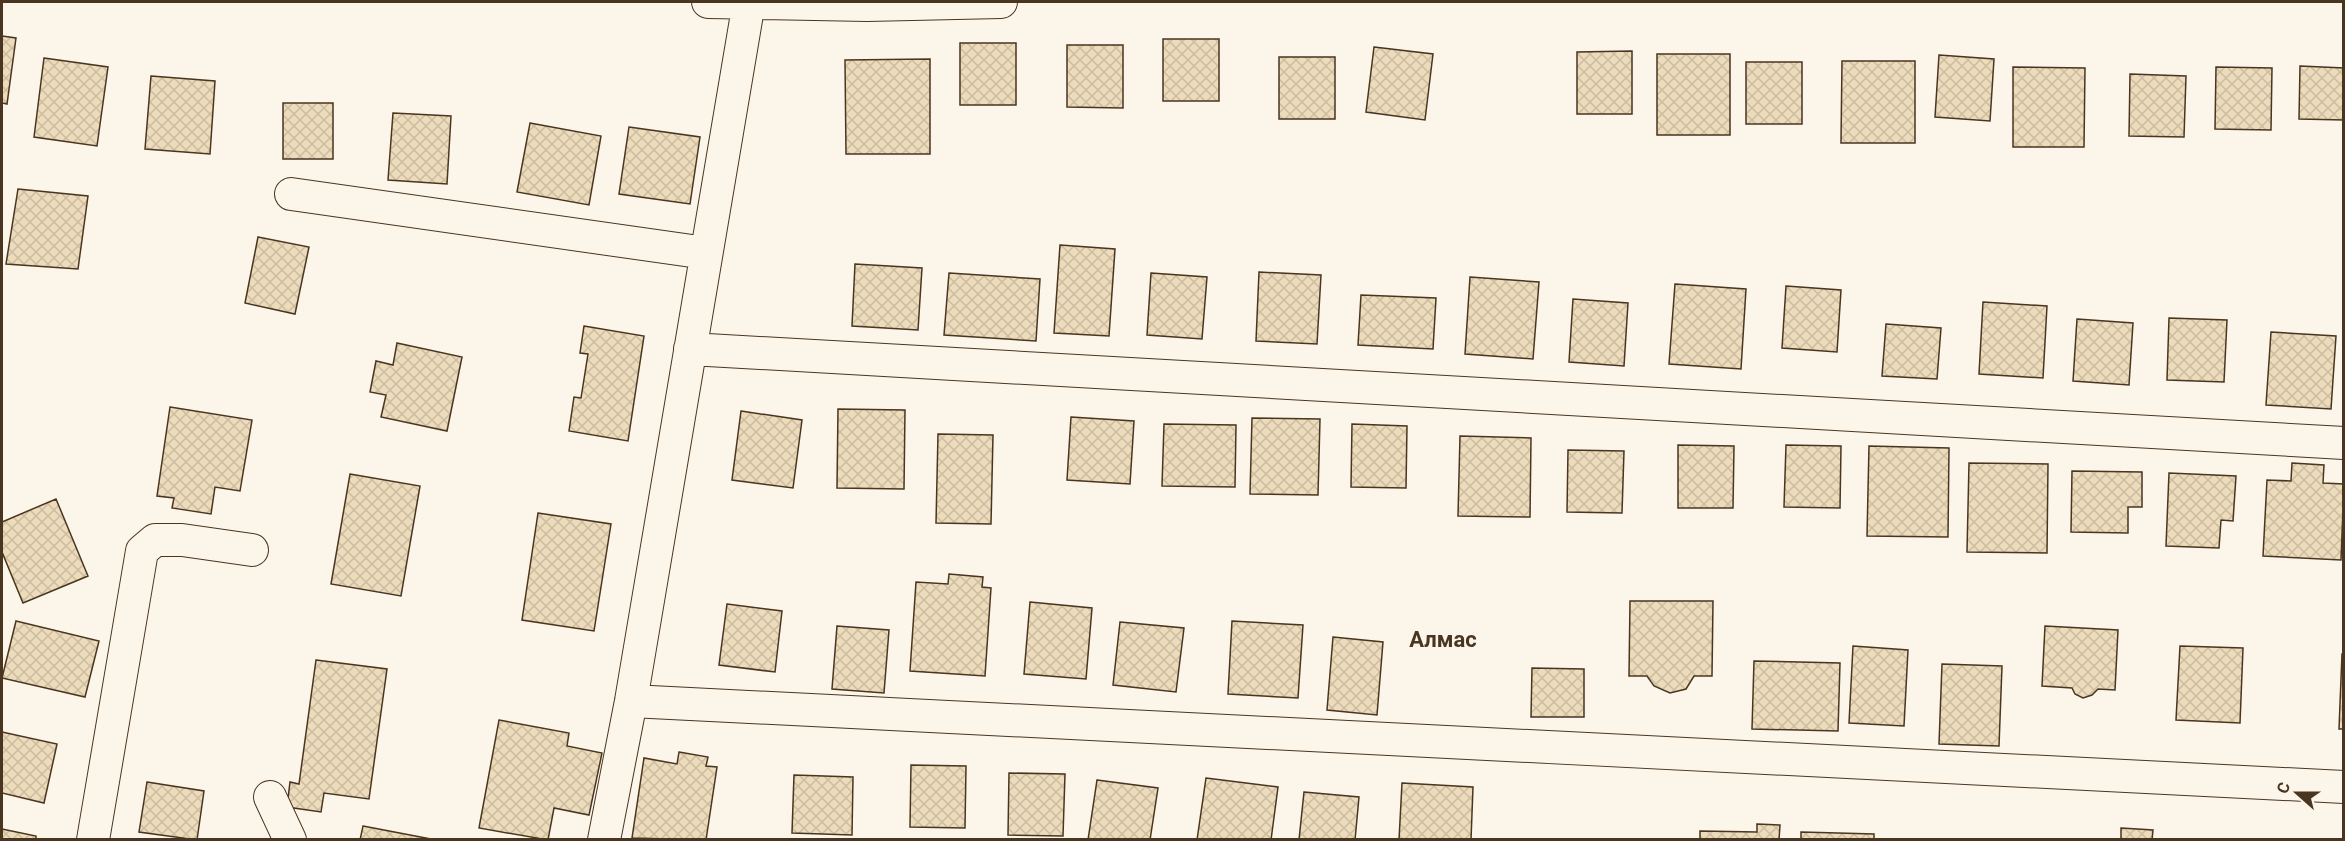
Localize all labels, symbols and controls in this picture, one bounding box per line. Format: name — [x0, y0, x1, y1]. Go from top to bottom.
district label: Алмас — [1409, 627, 1477, 652]
north arrow — [2267, 763, 2327, 823]
text: С — [2273, 780, 2294, 796]

